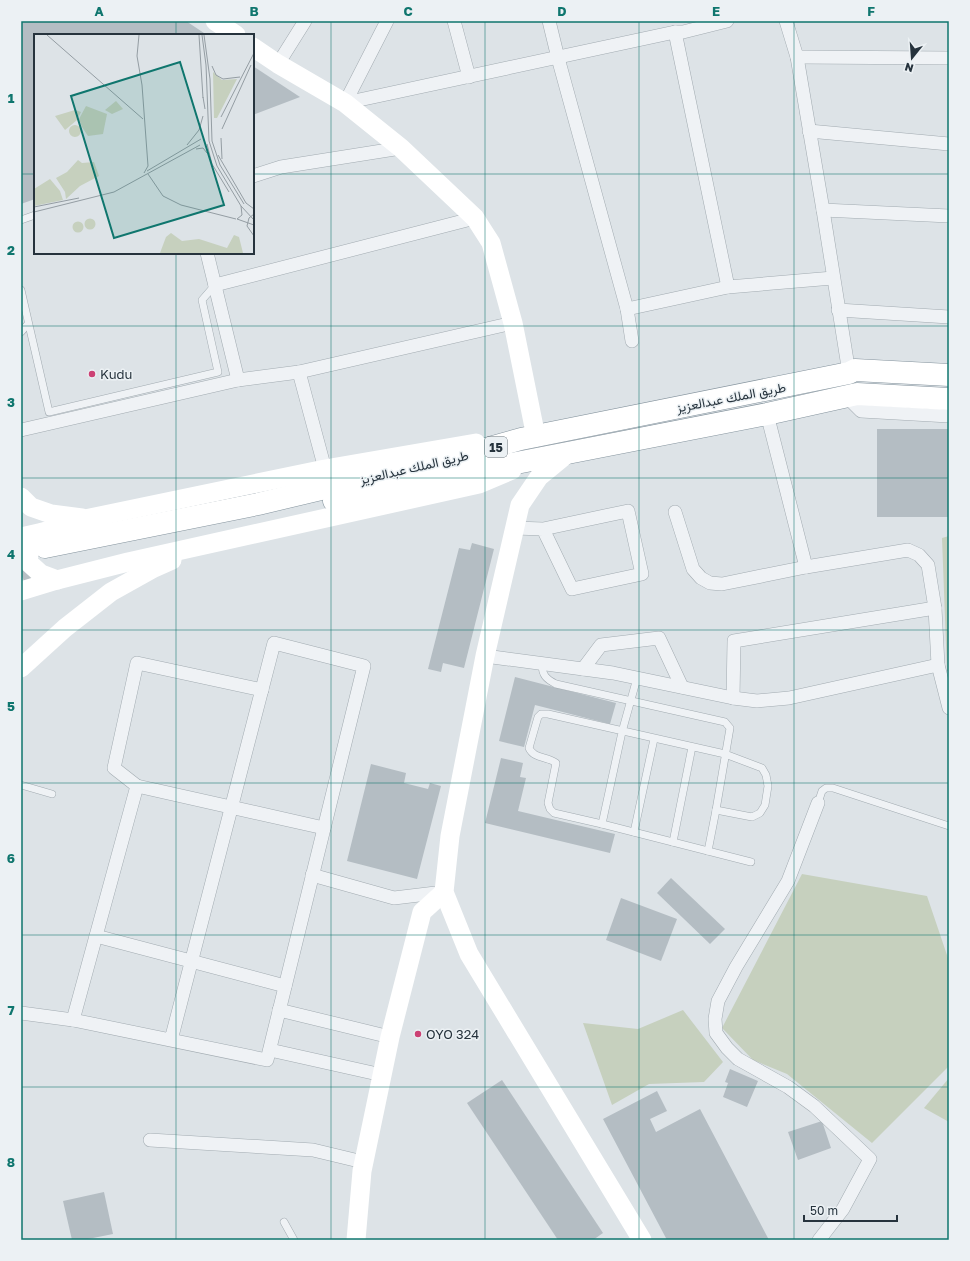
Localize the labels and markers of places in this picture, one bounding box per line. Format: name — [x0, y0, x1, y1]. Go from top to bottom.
place label: Kudu — [100, 366, 132, 382]
marker: Kudu — [87, 369, 97, 379]
place label: OYO 324 — [426, 1026, 479, 1042]
marker: OYO 324 — [413, 1029, 423, 1039]

